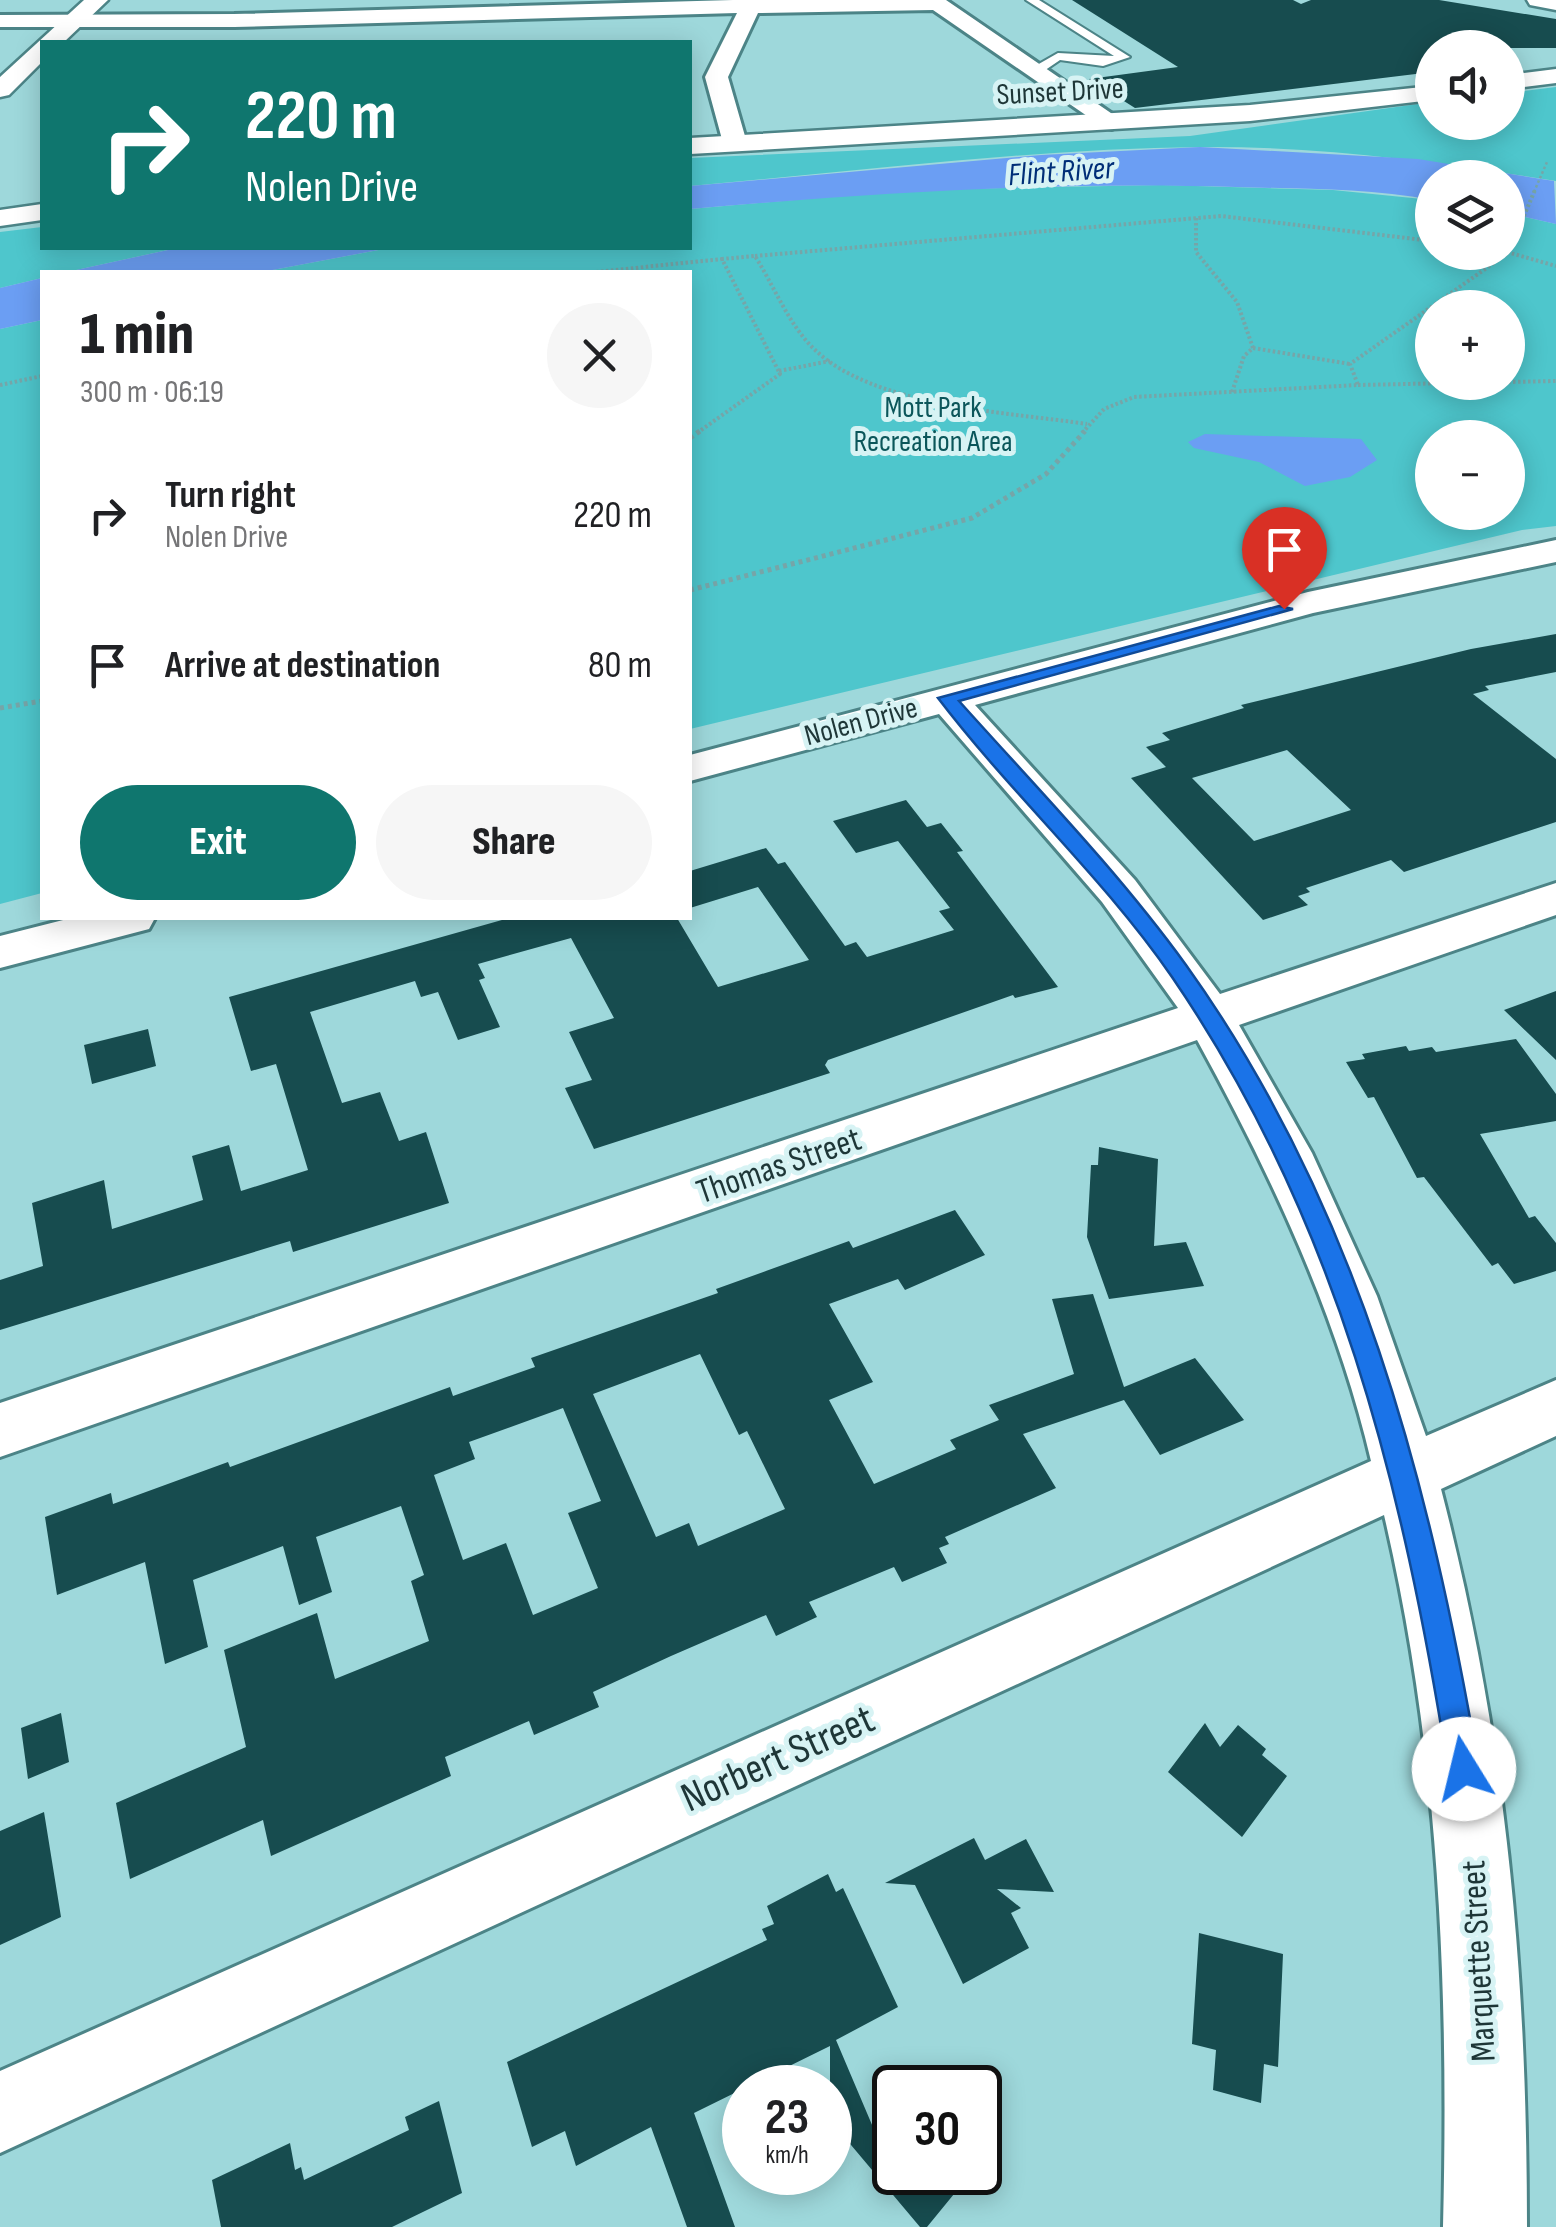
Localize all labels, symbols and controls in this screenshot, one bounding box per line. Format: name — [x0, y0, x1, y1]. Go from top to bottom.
map controls — [1415, 30, 1525, 530]
button: sound — [1415, 30, 1525, 140]
street label: Sunset Drive — [996, 71, 1124, 113]
text: 220 m — [245, 75, 397, 159]
icon: right — [80, 80, 210, 210]
water label: Flint River — [1007, 149, 1116, 195]
text: Nolen Drive — [245, 160, 418, 215]
button: layers — [1415, 160, 1525, 270]
button: + — [1415, 290, 1525, 400]
text: 1 min — [80, 299, 194, 371]
button: close — [547, 303, 652, 408]
text: 300 m · 06:19 — [80, 373, 224, 412]
park label: Mott Park Recreation Area — [853, 390, 1013, 460]
button: − — [1415, 420, 1525, 530]
text: Turn right — [165, 473, 296, 518]
icon: right — [80, 488, 135, 543]
text: 220 m — [573, 493, 652, 538]
pin — [1242, 507, 1327, 610]
text: Nolen Drive — [165, 518, 288, 557]
icon: arrive — [1257, 522, 1312, 577]
icon: arrive — [80, 638, 135, 693]
text: Arrive at destination — [165, 643, 440, 688]
text: 80 m — [588, 643, 652, 688]
street label: Nolen Drive — [801, 690, 921, 754]
button: Exit — [80, 785, 356, 900]
button: Share — [376, 785, 652, 900]
street label: Thomas Street — [691, 1118, 867, 1214]
street label: Norbert Street — [674, 1694, 882, 1824]
position arrow — [1412, 1717, 1516, 1821]
street label: Marquette Street — [1452, 1859, 1506, 2063]
speed limit sign: 30 — [872, 2065, 1002, 2195]
text: 23 — [765, 2088, 809, 2148]
text: km/h — [765, 2140, 809, 2171]

